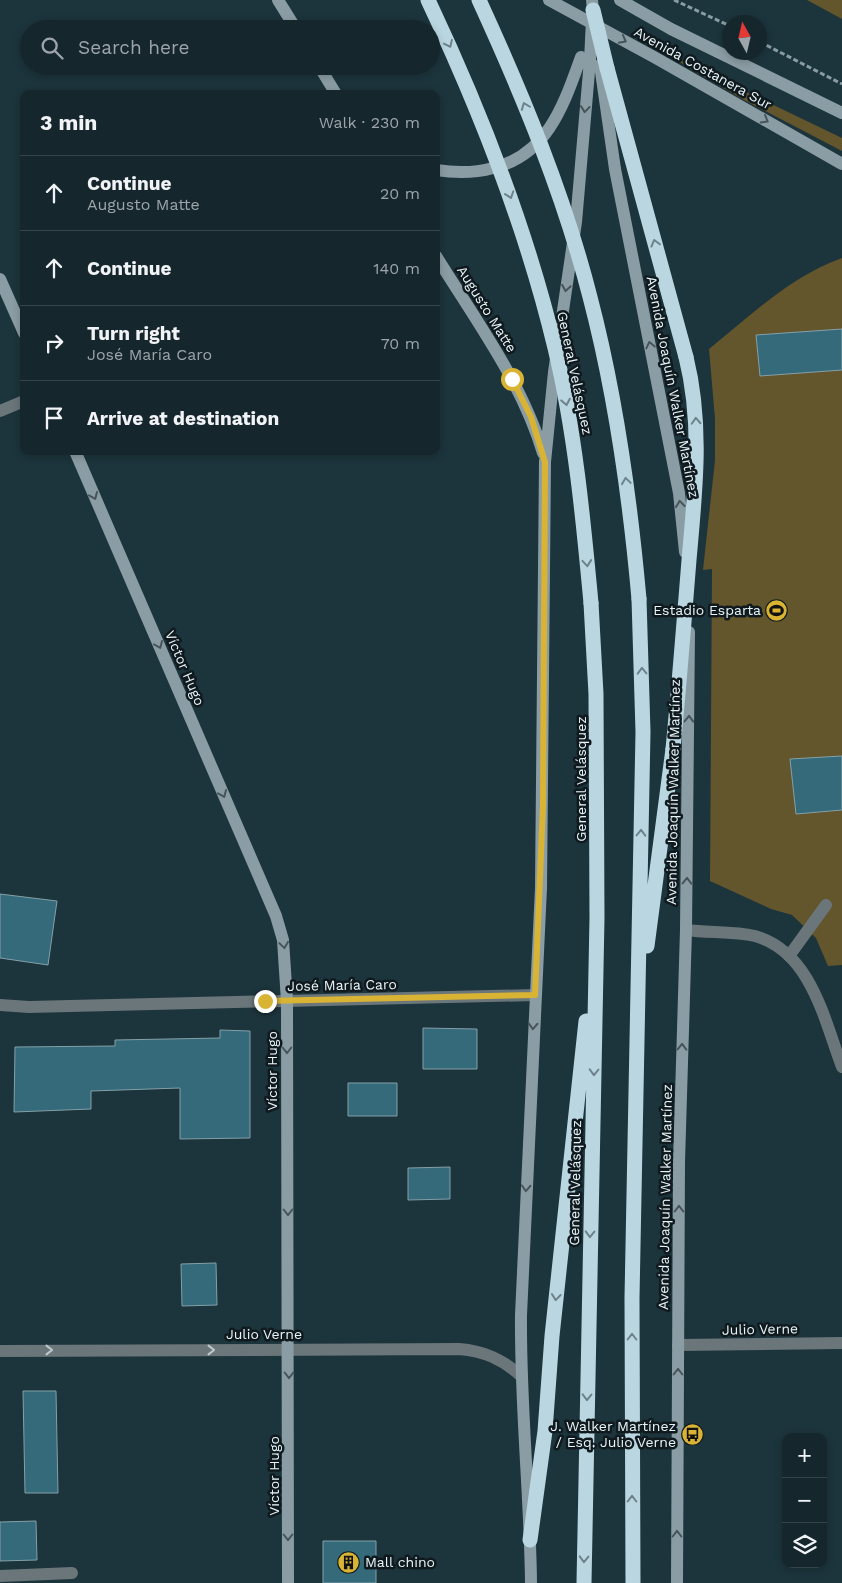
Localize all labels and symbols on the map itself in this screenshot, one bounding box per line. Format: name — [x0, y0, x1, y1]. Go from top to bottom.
north arrow — [722, 15, 767, 60]
street label: Avenida Costanera Sur — [631, 23, 775, 113]
one-way arrow — [618, 34, 627, 44]
one-way arrow — [443, 39, 453, 48]
one-way arrow — [520, 102, 531, 111]
one-way arrow — [580, 105, 591, 113]
one-way arrow — [759, 113, 768, 123]
one-way arrow — [504, 190, 514, 199]
one-way arrow — [650, 238, 661, 247]
street label: Augusto Matte — [454, 263, 520, 355]
street label: Avenida Joaquín Walker Martínez — [644, 275, 702, 499]
one-way arrow — [561, 284, 572, 292]
street label: General Velásquez — [554, 310, 596, 436]
one-way arrow — [645, 340, 656, 349]
route start — [501, 368, 524, 391]
one-way arrow — [560, 398, 570, 407]
one-way arrow — [690, 417, 701, 425]
one-way arrow — [621, 477, 632, 485]
one-way arrow — [88, 491, 99, 500]
one-way arrow — [675, 500, 686, 508]
one-way arrow — [581, 560, 592, 568]
sports icon: Estadio Esparta — [765, 598, 789, 622]
place label: Estadio Esparta — [653, 602, 761, 618]
street label: Víctor Hugo — [162, 628, 208, 708]
one-way arrow — [152, 640, 163, 649]
one-way arrow — [637, 667, 647, 674]
street label: Avenida Joaquín Walker Martínez — [663, 679, 683, 905]
one-way arrow — [684, 715, 694, 722]
street label: General Velásquez — [573, 716, 589, 842]
one-way arrow — [217, 789, 228, 798]
one-way arrow — [636, 829, 647, 837]
one-way arrow — [682, 877, 692, 885]
one-way arrow — [278, 940, 288, 949]
street label: José María Caro — [287, 976, 397, 994]
route end — [254, 990, 277, 1013]
one-way arrow — [528, 1022, 539, 1030]
street label: Víctor Hugo — [264, 1031, 280, 1111]
one-way arrow — [676, 1043, 687, 1051]
one-way arrow — [282, 1046, 292, 1054]
one-way arrow — [588, 1068, 599, 1076]
street label: Avenida Joaquín Walker Martínez — [655, 1084, 675, 1310]
street label: General Velásquez — [566, 1120, 584, 1246]
one-way arrow — [521, 1185, 531, 1193]
one-way arrow — [674, 1205, 684, 1213]
one-way arrow — [283, 1208, 293, 1216]
one-way arrow — [585, 1230, 596, 1238]
one-way arrow — [551, 1293, 562, 1301]
street label: Julio Verne — [722, 1320, 798, 1338]
street label: Julio Verne — [226, 1326, 302, 1342]
one-way arrow — [627, 1333, 637, 1340]
one-way arrow — [45, 1345, 53, 1355]
one-way arrow — [208, 1345, 215, 1355]
one-way arrow — [673, 1368, 683, 1376]
one-way arrow — [284, 1371, 294, 1379]
one-way arrow — [582, 1393, 592, 1401]
place label: J. Walker Martínez / Esq. Julio Verne — [550, 1418, 676, 1450]
bus stop icon: J. Walker Martínez / Esq. Julio Verne — [680, 1422, 704, 1446]
street label: Víctor Hugo — [266, 1436, 282, 1516]
one-way arrow — [627, 1495, 637, 1503]
one-way arrow — [672, 1530, 682, 1538]
one-way arrow — [283, 1533, 294, 1541]
building icon: Mall chino — [337, 1550, 361, 1574]
place label: Mall chino — [365, 1554, 435, 1570]
one-way arrow — [579, 1556, 589, 1563]

